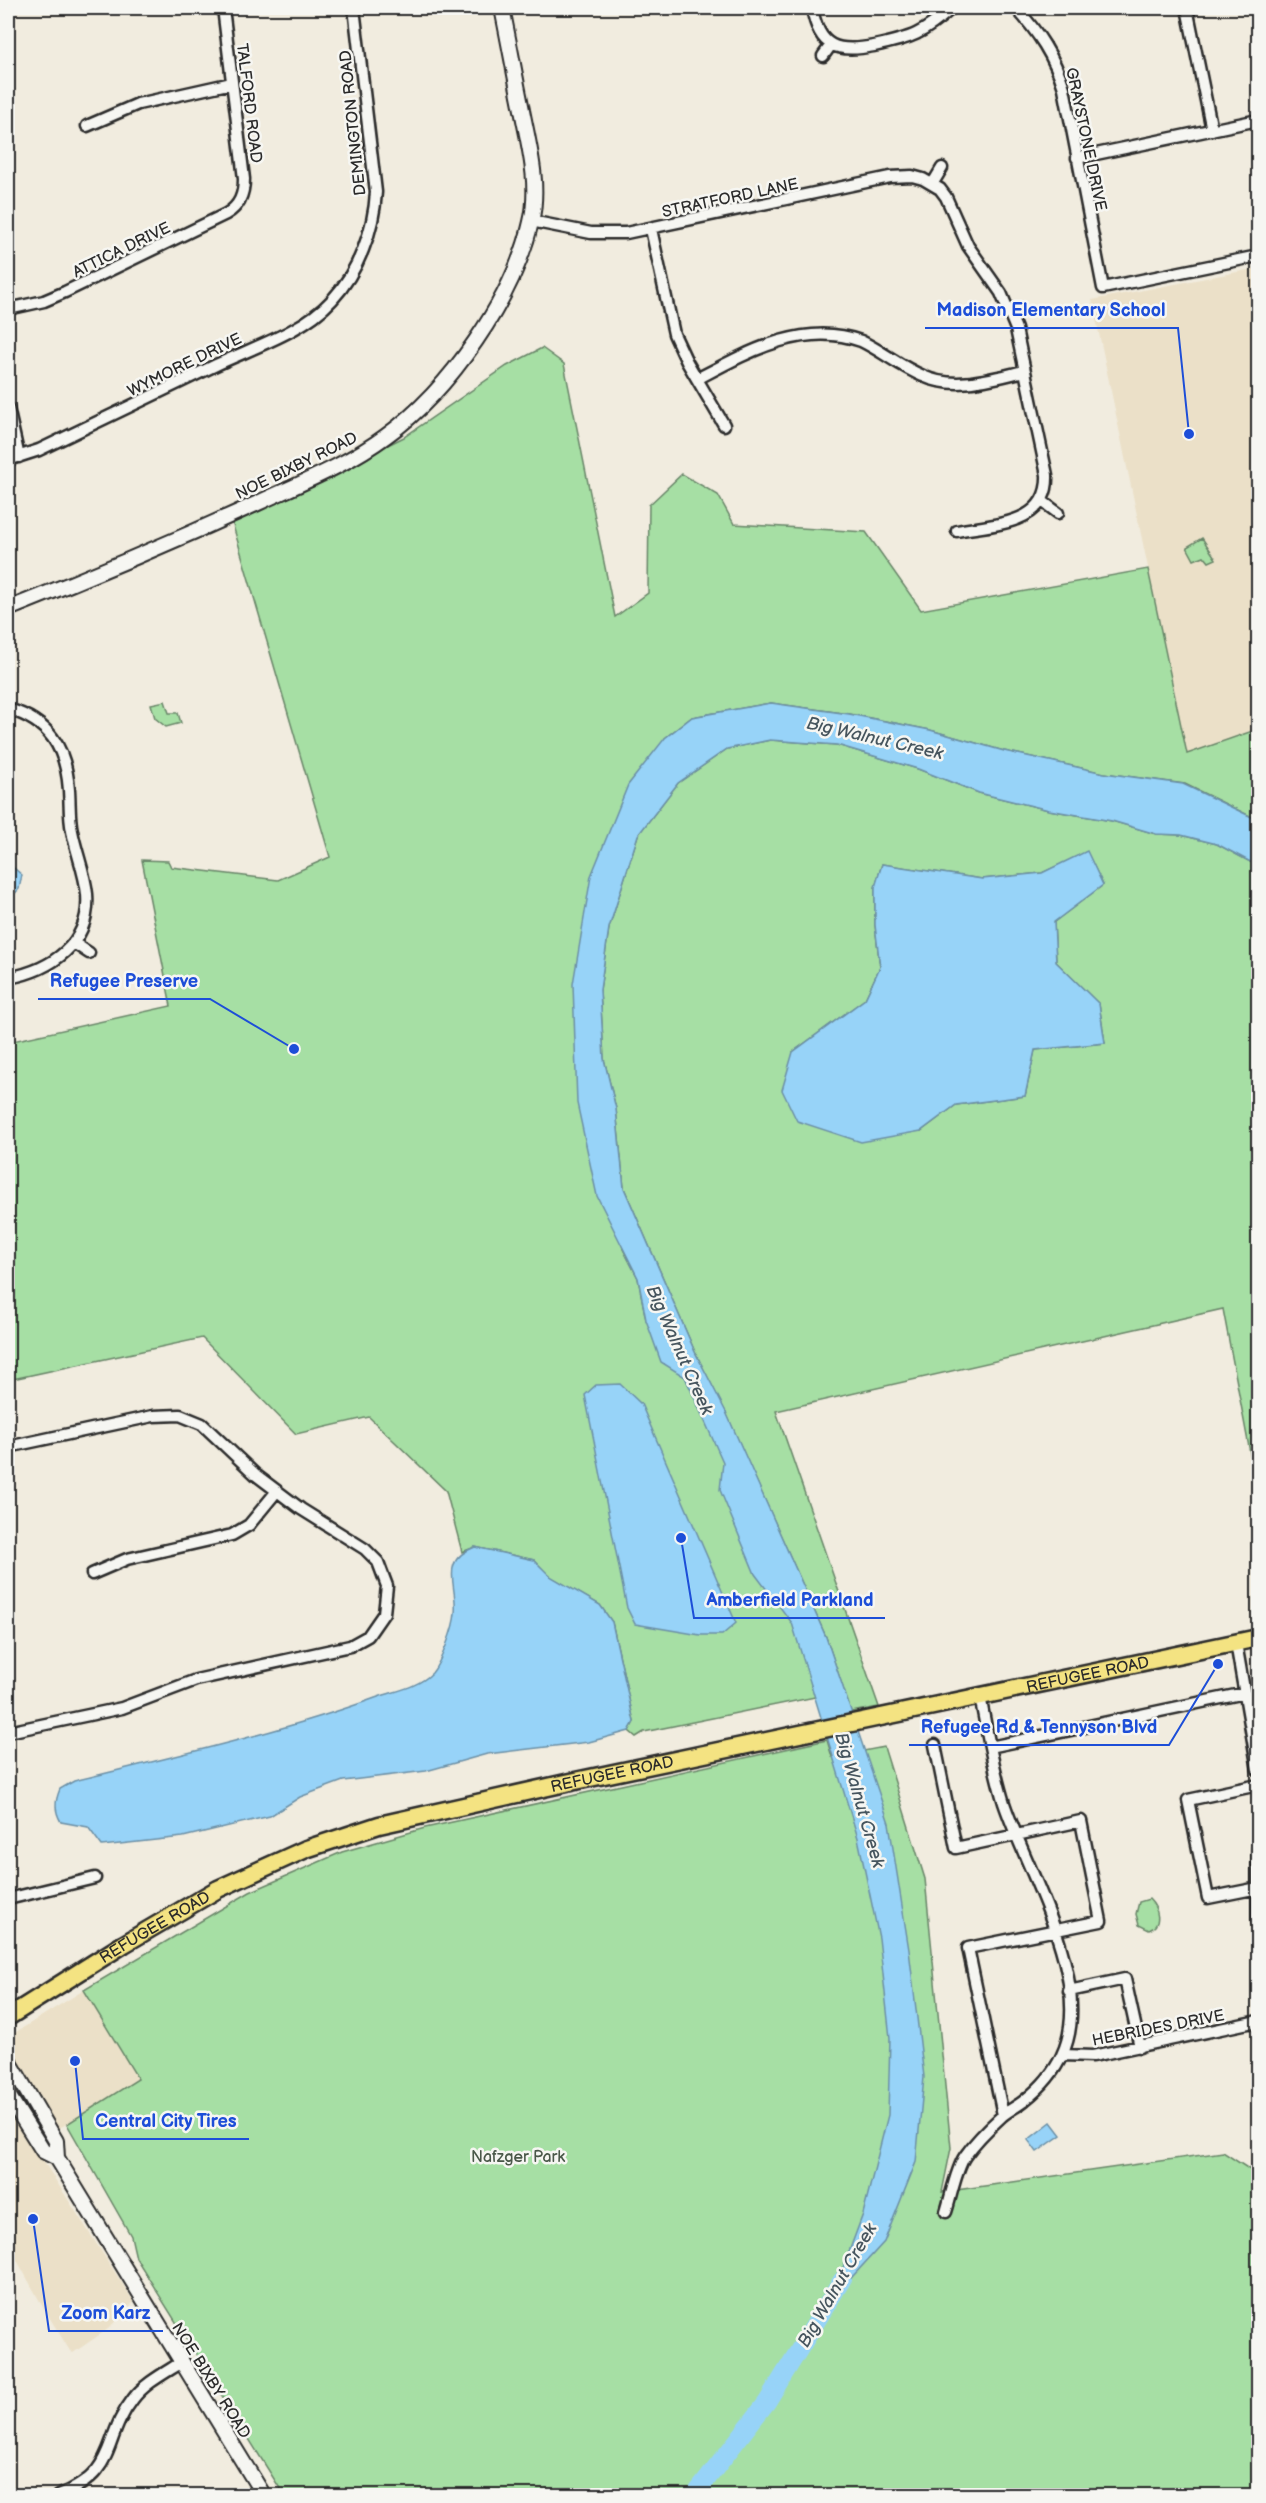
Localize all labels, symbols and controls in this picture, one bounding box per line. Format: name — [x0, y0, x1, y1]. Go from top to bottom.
street label: TALFORD ROAD — [232, 42, 265, 164]
street label: DEMINGTON ROAD — [336, 49, 371, 196]
street label: GRAYSTONE DRIVE — [1061, 66, 1110, 213]
street label: STRATFORD LANE — [660, 175, 800, 222]
street label: ATTICA DRIVE — [70, 219, 174, 282]
callout: Madison Elementary School — [925, 292, 1178, 328]
text: Madison Elementary School — [937, 300, 1165, 321]
street label: WYMORE DRIVE — [125, 330, 245, 401]
street label: NOE BIXBY ROAD — [233, 429, 361, 504]
water label: Big Walnut Creek — [805, 713, 946, 765]
callout: Refugee Preserve — [38, 963, 210, 999]
text: Refugee Preserve — [50, 971, 198, 992]
water label: Big Walnut Creek — [642, 1282, 718, 1419]
callout: Amberfield Parkland — [694, 1582, 885, 1618]
text: Amberfield Parkland — [706, 1590, 873, 1611]
street label: REFUGEE ROAD — [1025, 1653, 1151, 1697]
callout: Refugee Rd & Tennyson Blvd — [909, 1709, 1169, 1745]
text: Refugee Rd & Tennyson Blvd — [921, 1717, 1157, 1738]
water label: Big Walnut Creek — [830, 1730, 889, 1871]
street label: REFUGEE ROAD — [549, 1753, 675, 1797]
street label: REFUGEE ROAD — [96, 1888, 214, 1968]
street label: HEBRIDES DRIVE — [1091, 2006, 1226, 2051]
callout: Central City Tires — [83, 2103, 249, 2139]
text: Central City Tires — [95, 2111, 237, 2132]
park label: Nafzger Park — [471, 2148, 565, 2167]
water label: Big Walnut Creek — [793, 2219, 882, 2351]
callout: Zoom Karz — [49, 2295, 163, 2331]
text: Zoom Karz — [61, 2303, 151, 2324]
street label: NOE BIXBY ROAD — [167, 2319, 254, 2442]

